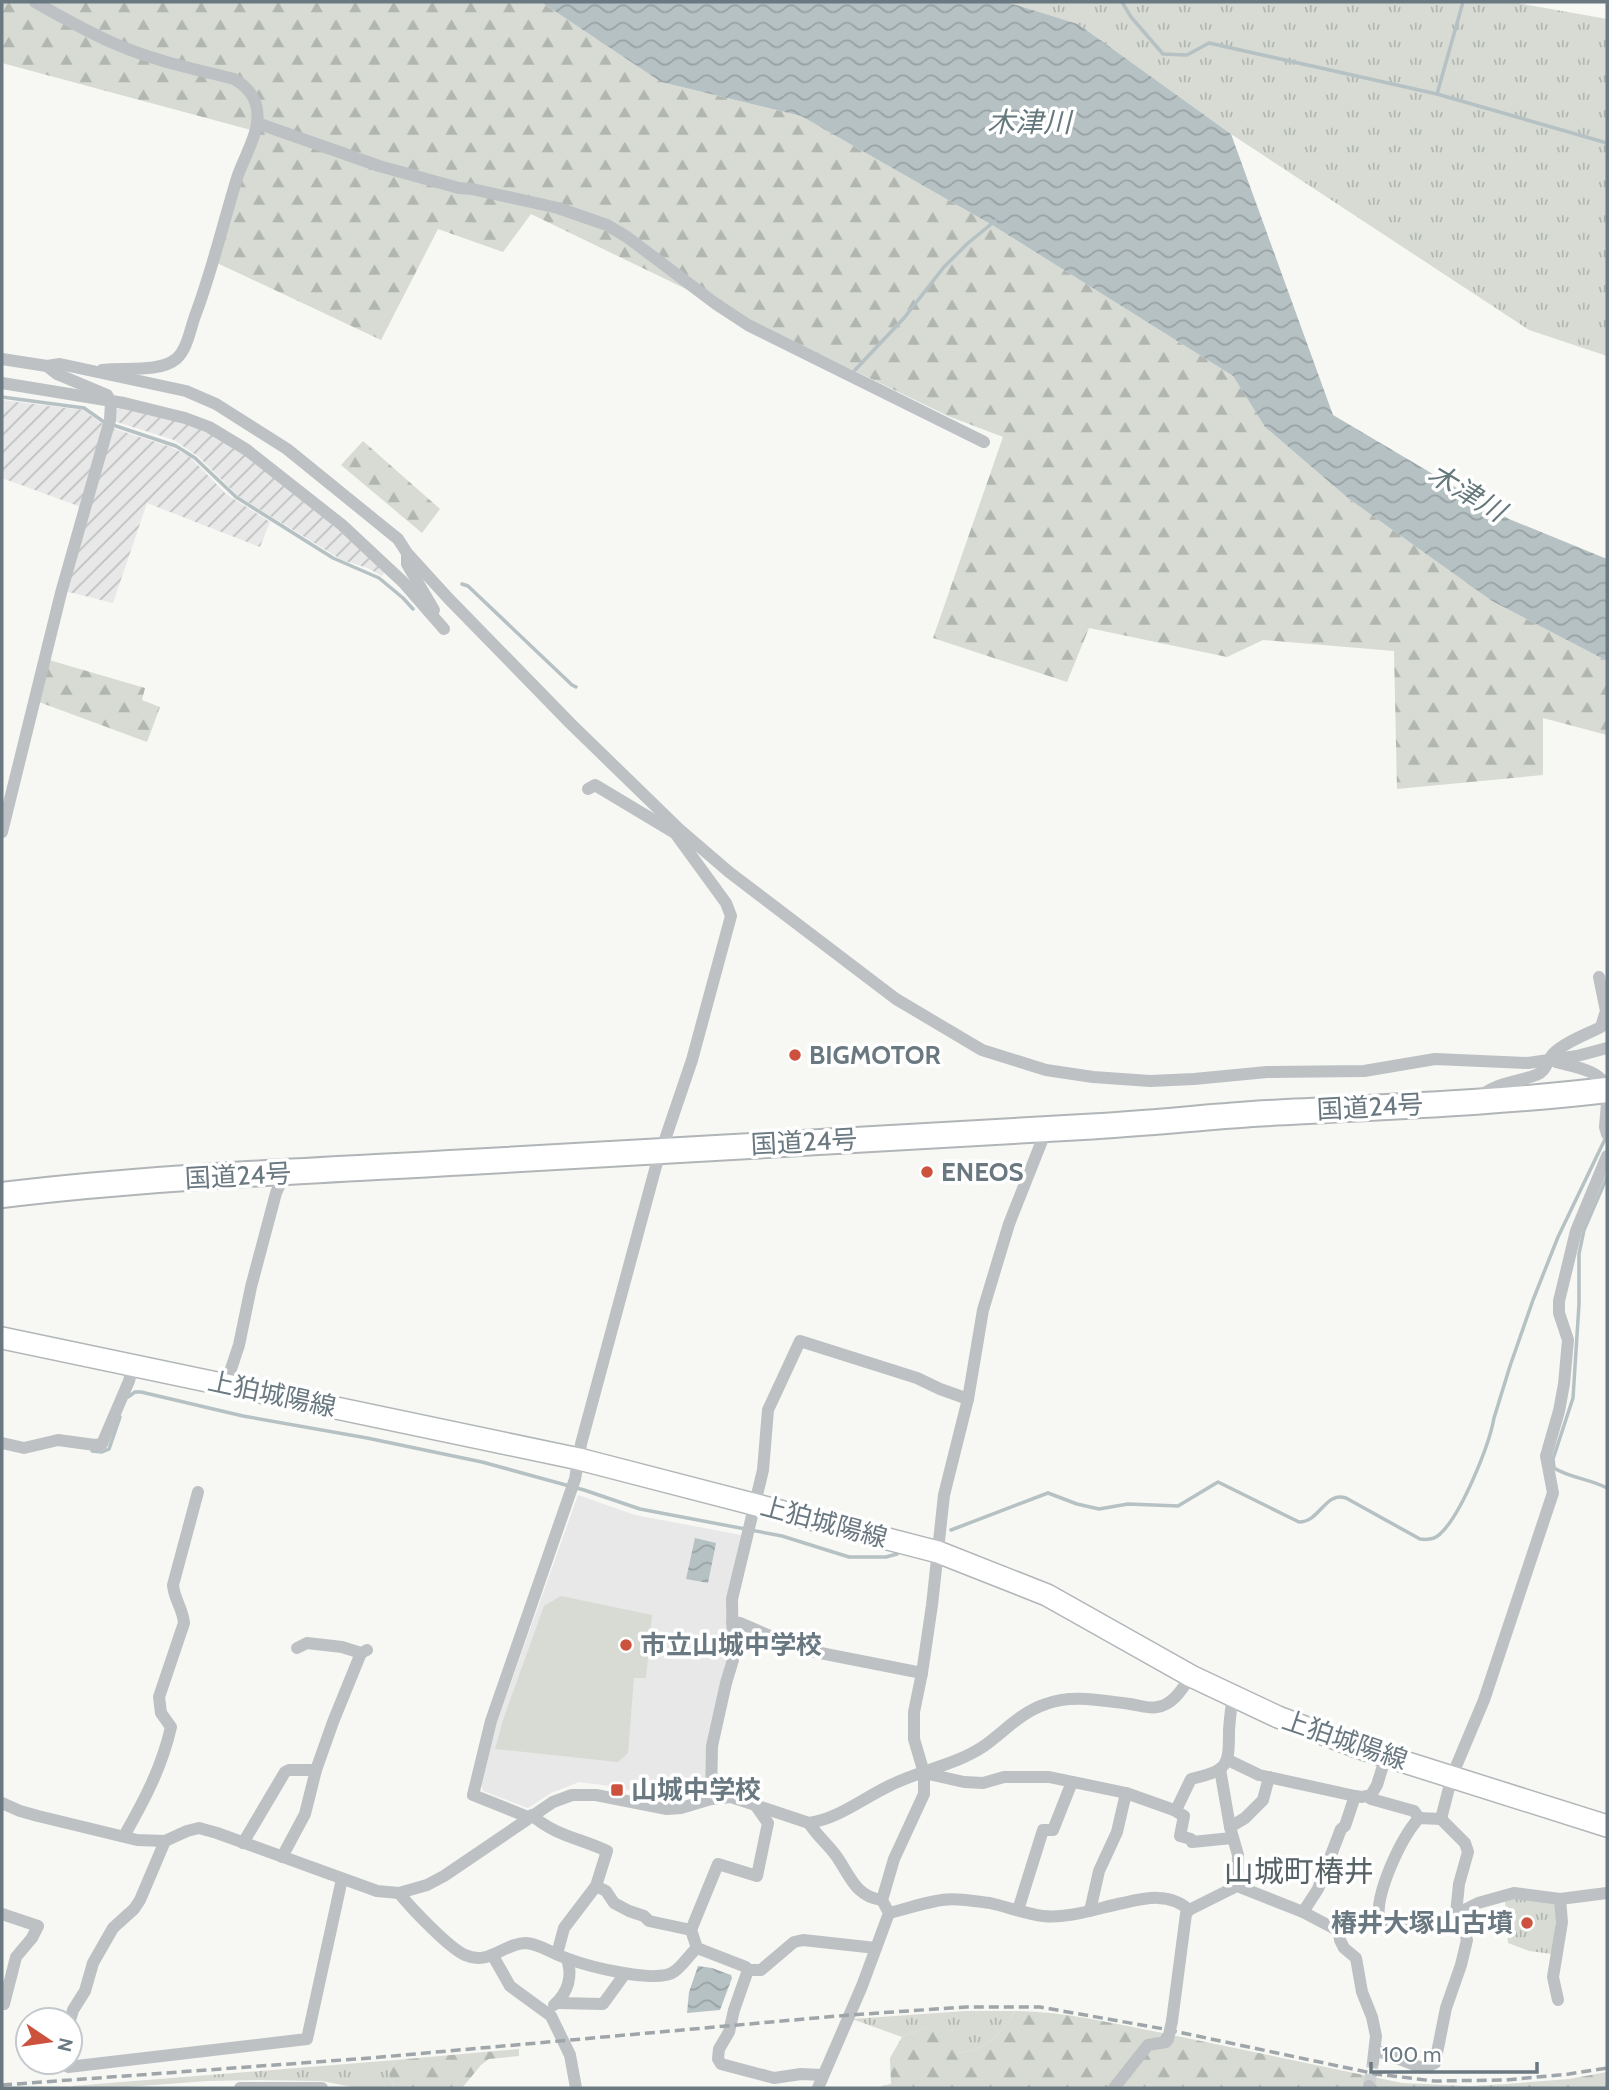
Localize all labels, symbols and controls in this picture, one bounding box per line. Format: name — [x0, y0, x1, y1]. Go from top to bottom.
water label: 木津川 — [987, 105, 1074, 139]
water label: 木津川 — [1422, 456, 1514, 530]
place label: BIGMOTOR — [809, 1039, 941, 1071]
marker: BIGMOTOR — [787, 1047, 803, 1063]
street label: 国道24号 — [1316, 1088, 1424, 1126]
street label: 国道24号 — [750, 1123, 858, 1161]
place label: ENEOS — [941, 1156, 1024, 1188]
street label: 国道24号 — [184, 1157, 292, 1195]
marker: ENEOS — [919, 1164, 935, 1180]
street label: 上狛城陽線 — [205, 1365, 339, 1423]
street label: 上狛城陽線 — [757, 1490, 891, 1554]
place label: 市立山城中学校 — [640, 1629, 822, 1661]
marker: 市立山城中学校 — [618, 1637, 634, 1653]
street label: 上狛城陽線 — [1278, 1704, 1412, 1776]
place label: 山城中学校 — [631, 1774, 761, 1806]
marker: 山城中学校 — [609, 1782, 625, 1798]
district label: 山城町椿井 — [1224, 1853, 1374, 1890]
place label: 椿井大塚山古墳 — [1331, 1907, 1513, 1939]
marker: 椿井大塚山古墳 — [1519, 1915, 1535, 1931]
north arrow — [14, 2006, 84, 2076]
scale bar — [1371, 2030, 1537, 2074]
text: N — [52, 2036, 78, 2054]
text: 100 m — [1382, 2042, 1441, 2067]

